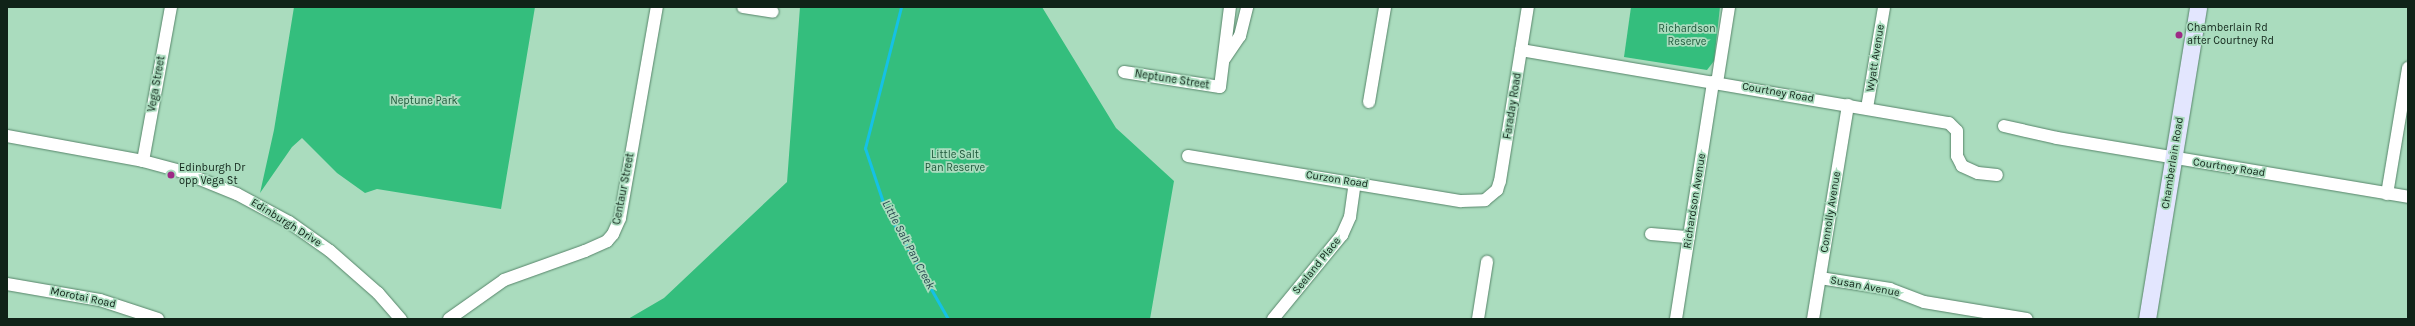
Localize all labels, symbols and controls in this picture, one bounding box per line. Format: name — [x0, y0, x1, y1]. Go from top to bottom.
place label: Chamberlain Rd after Courtney Rd — [2187, 22, 2274, 48]
park label: Richardson Reserve — [1658, 23, 1716, 49]
street label: Wyatt Avenue — [1864, 23, 1888, 93]
marker: Chamberlain Rd after Courtney Rd — [2174, 30, 2184, 40]
street label: Vega Street — [146, 55, 168, 113]
street label: Neptune Street — [1134, 68, 1210, 92]
street label: Faraday Road — [1501, 72, 1525, 140]
street label: Courtney Road — [1741, 80, 1815, 106]
park label: Neptune Park — [390, 94, 458, 108]
street label: Chamberlain Road — [2159, 116, 2187, 210]
park label: Little Salt Pan Reserve — [925, 149, 985, 175]
street label: Centaur Street — [611, 152, 637, 226]
street label: Richardson Avenue — [1681, 152, 1709, 250]
street label: Courtney Road — [2192, 156, 2266, 180]
place label: Edinburgh Dr opp Vega St — [179, 162, 245, 188]
street label: Curzon Road — [1305, 169, 1369, 191]
marker: Edinburgh Dr opp Vega St — [166, 170, 176, 180]
street label: Connolly Avenue — [1818, 170, 1844, 254]
street label: Edinburgh Drive — [248, 196, 324, 250]
water label: Little Salt Pan Creek — [878, 198, 938, 292]
street label: Seeland Place — [1290, 235, 1344, 297]
street label: Susan Avenue — [1829, 274, 1901, 300]
street label: Morotai Road — [49, 285, 117, 311]

